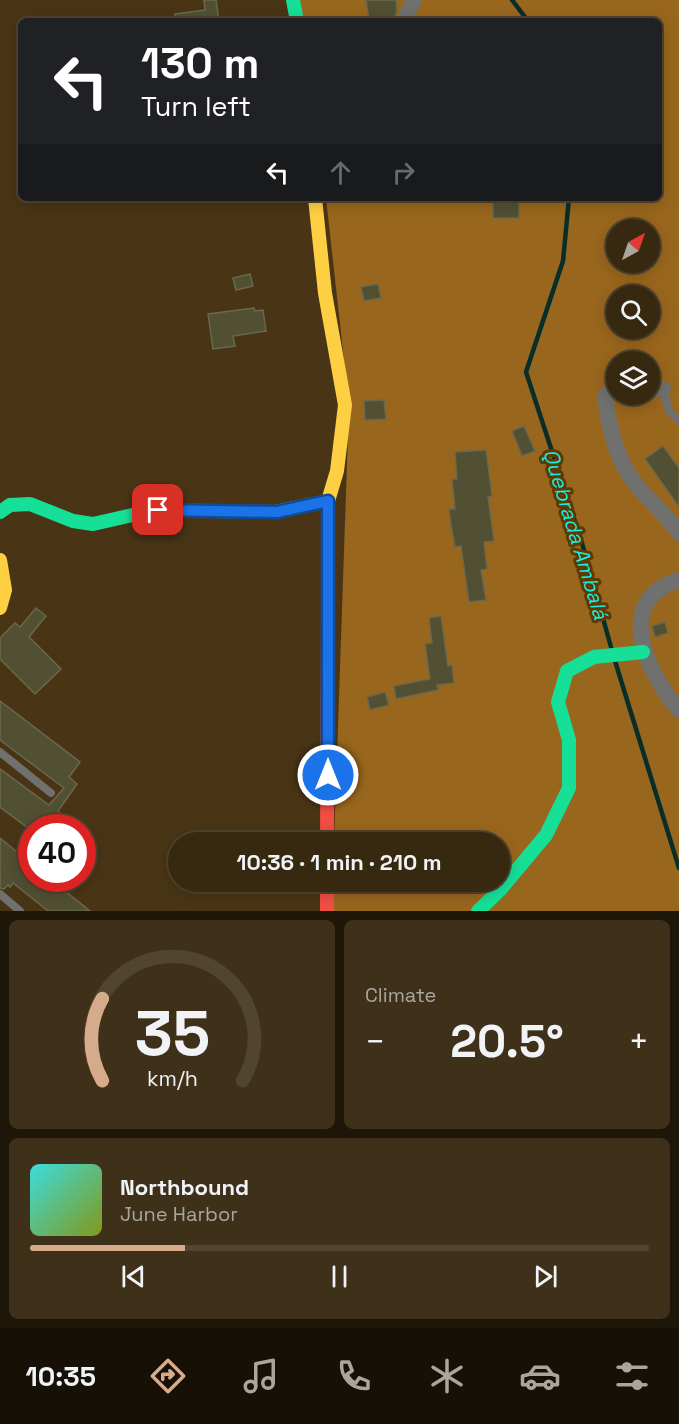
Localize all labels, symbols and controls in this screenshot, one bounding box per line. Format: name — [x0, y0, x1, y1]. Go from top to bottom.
text: 130 m — [141, 37, 259, 90]
icon: left — [42, 42, 120, 120]
text: Turn left — [141, 89, 251, 124]
icon: left — [261, 156, 294, 189]
icon: ahead — [324, 156, 357, 189]
icon: right — [387, 156, 420, 189]
north arrow — [606, 219, 660, 273]
map controls — [606, 219, 660, 405]
button: search — [606, 285, 660, 339]
button: layers — [606, 351, 660, 405]
water label: Quebrada Ambalá — [537, 445, 615, 623]
pin — [132, 484, 183, 535]
icon: arrive — [141, 493, 174, 526]
position arrow — [296, 743, 360, 807]
speed limit sign: 40 — [18, 814, 96, 892]
text: 10:36 · 1 min · 210 m — [236, 848, 442, 876]
text: Climate — [365, 982, 436, 1008]
text: 35 — [134, 994, 210, 1073]
text: 20.5° — [450, 1013, 564, 1070]
text: − — [365, 1021, 385, 1063]
text: + — [629, 1021, 649, 1063]
text: km/h — [146, 1066, 198, 1093]
text: Northbound — [120, 1173, 249, 1201]
text: June Harbor — [120, 1201, 238, 1227]
icon: previous — [117, 1260, 150, 1293]
icon: pause — [323, 1260, 356, 1293]
icon: next — [529, 1260, 562, 1293]
icon: directions — [147, 1355, 189, 1397]
icon: music — [240, 1355, 282, 1397]
icon: phone — [333, 1355, 375, 1397]
icon: climate — [426, 1355, 468, 1397]
icon: car — [519, 1355, 561, 1397]
icon: filters — [611, 1355, 653, 1397]
text: 10:35 — [25, 1359, 96, 1394]

